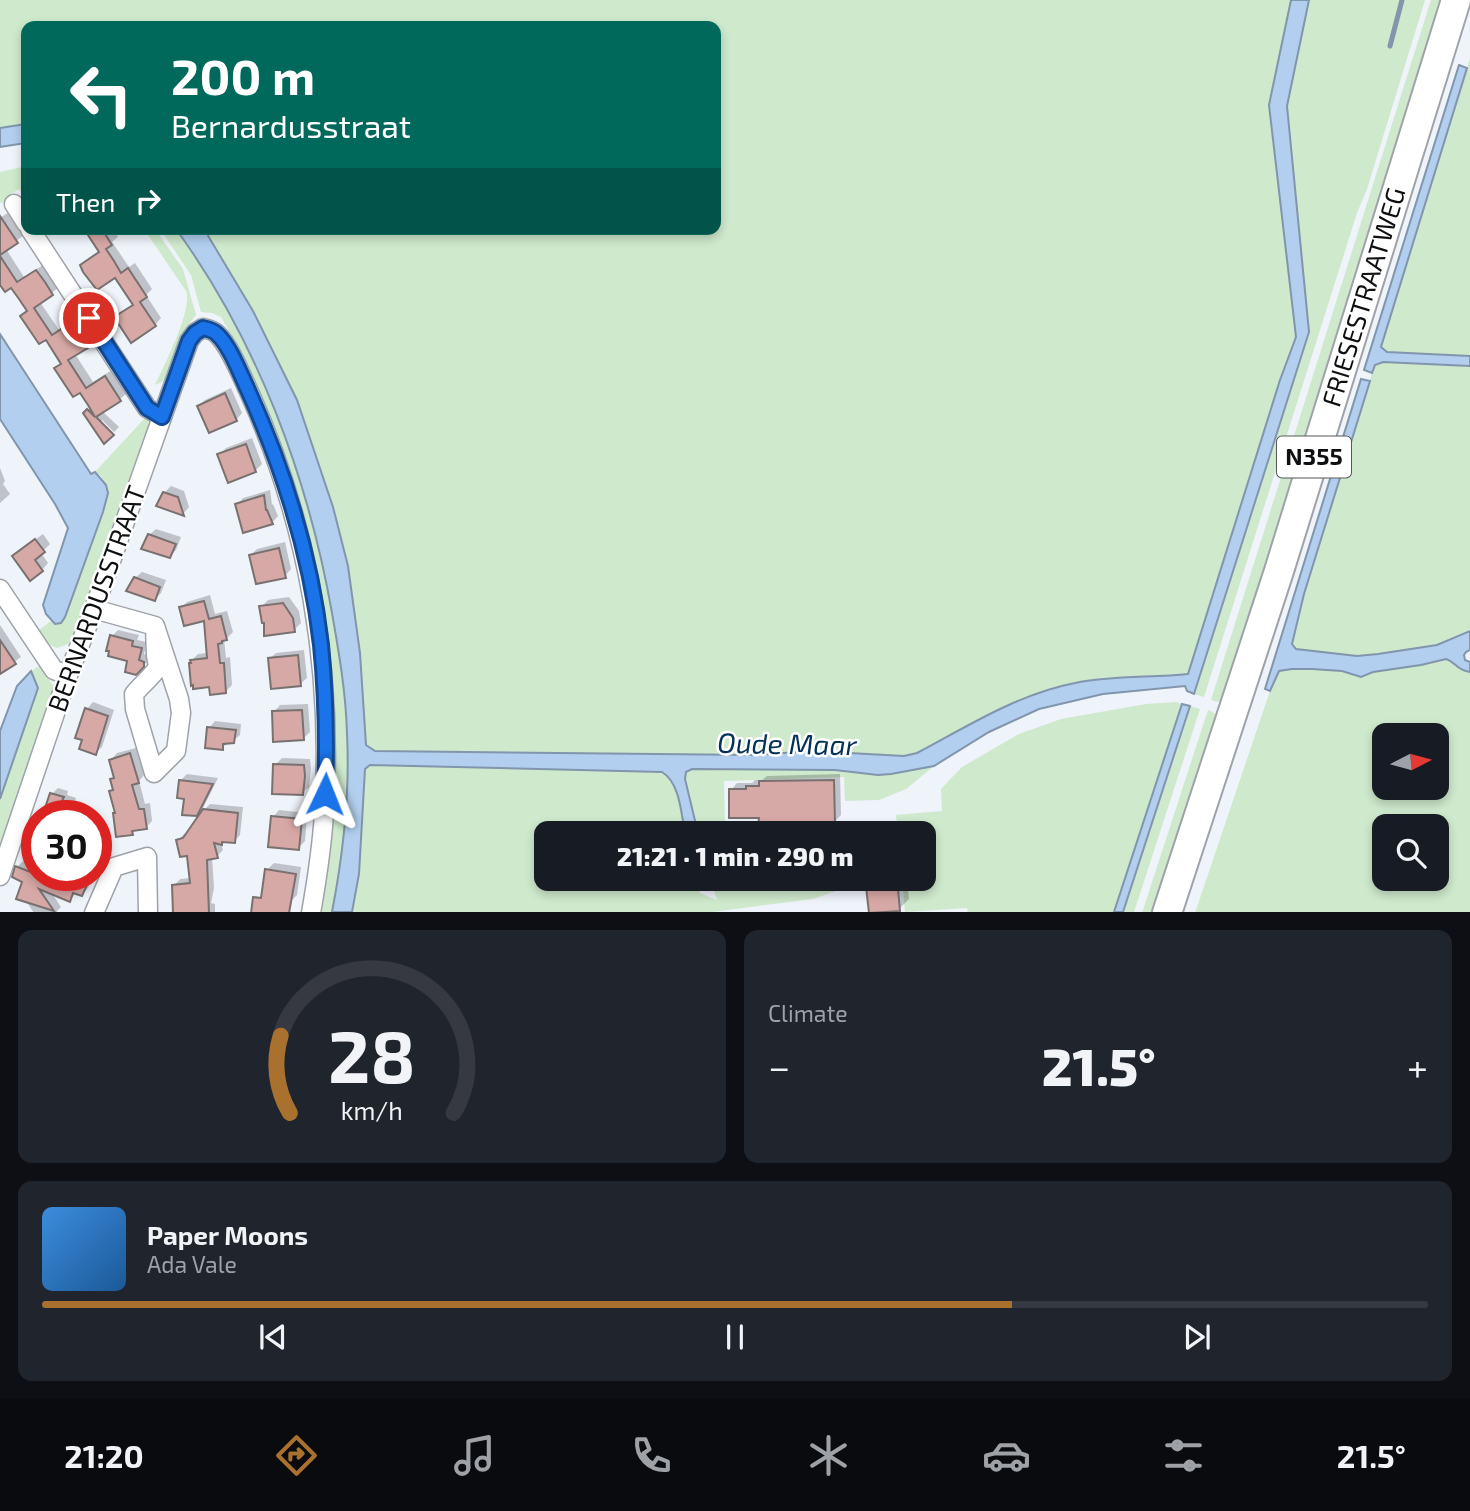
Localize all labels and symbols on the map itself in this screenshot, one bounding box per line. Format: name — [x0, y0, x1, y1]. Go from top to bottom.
street label: FRIESESTRAATWEG — [1314, 183, 1411, 410]
pin — [59, 288, 119, 348]
road number: N355 — [1277, 436, 1351, 478]
street label: BERNARDUSSTRAAT — [40, 481, 151, 716]
north arrow — [1372, 723, 1449, 800]
water label: Oude Maar — [717, 725, 858, 761]
position arrow — [288, 757, 362, 831]
speed limit sign: 30 — [21, 800, 112, 891]

